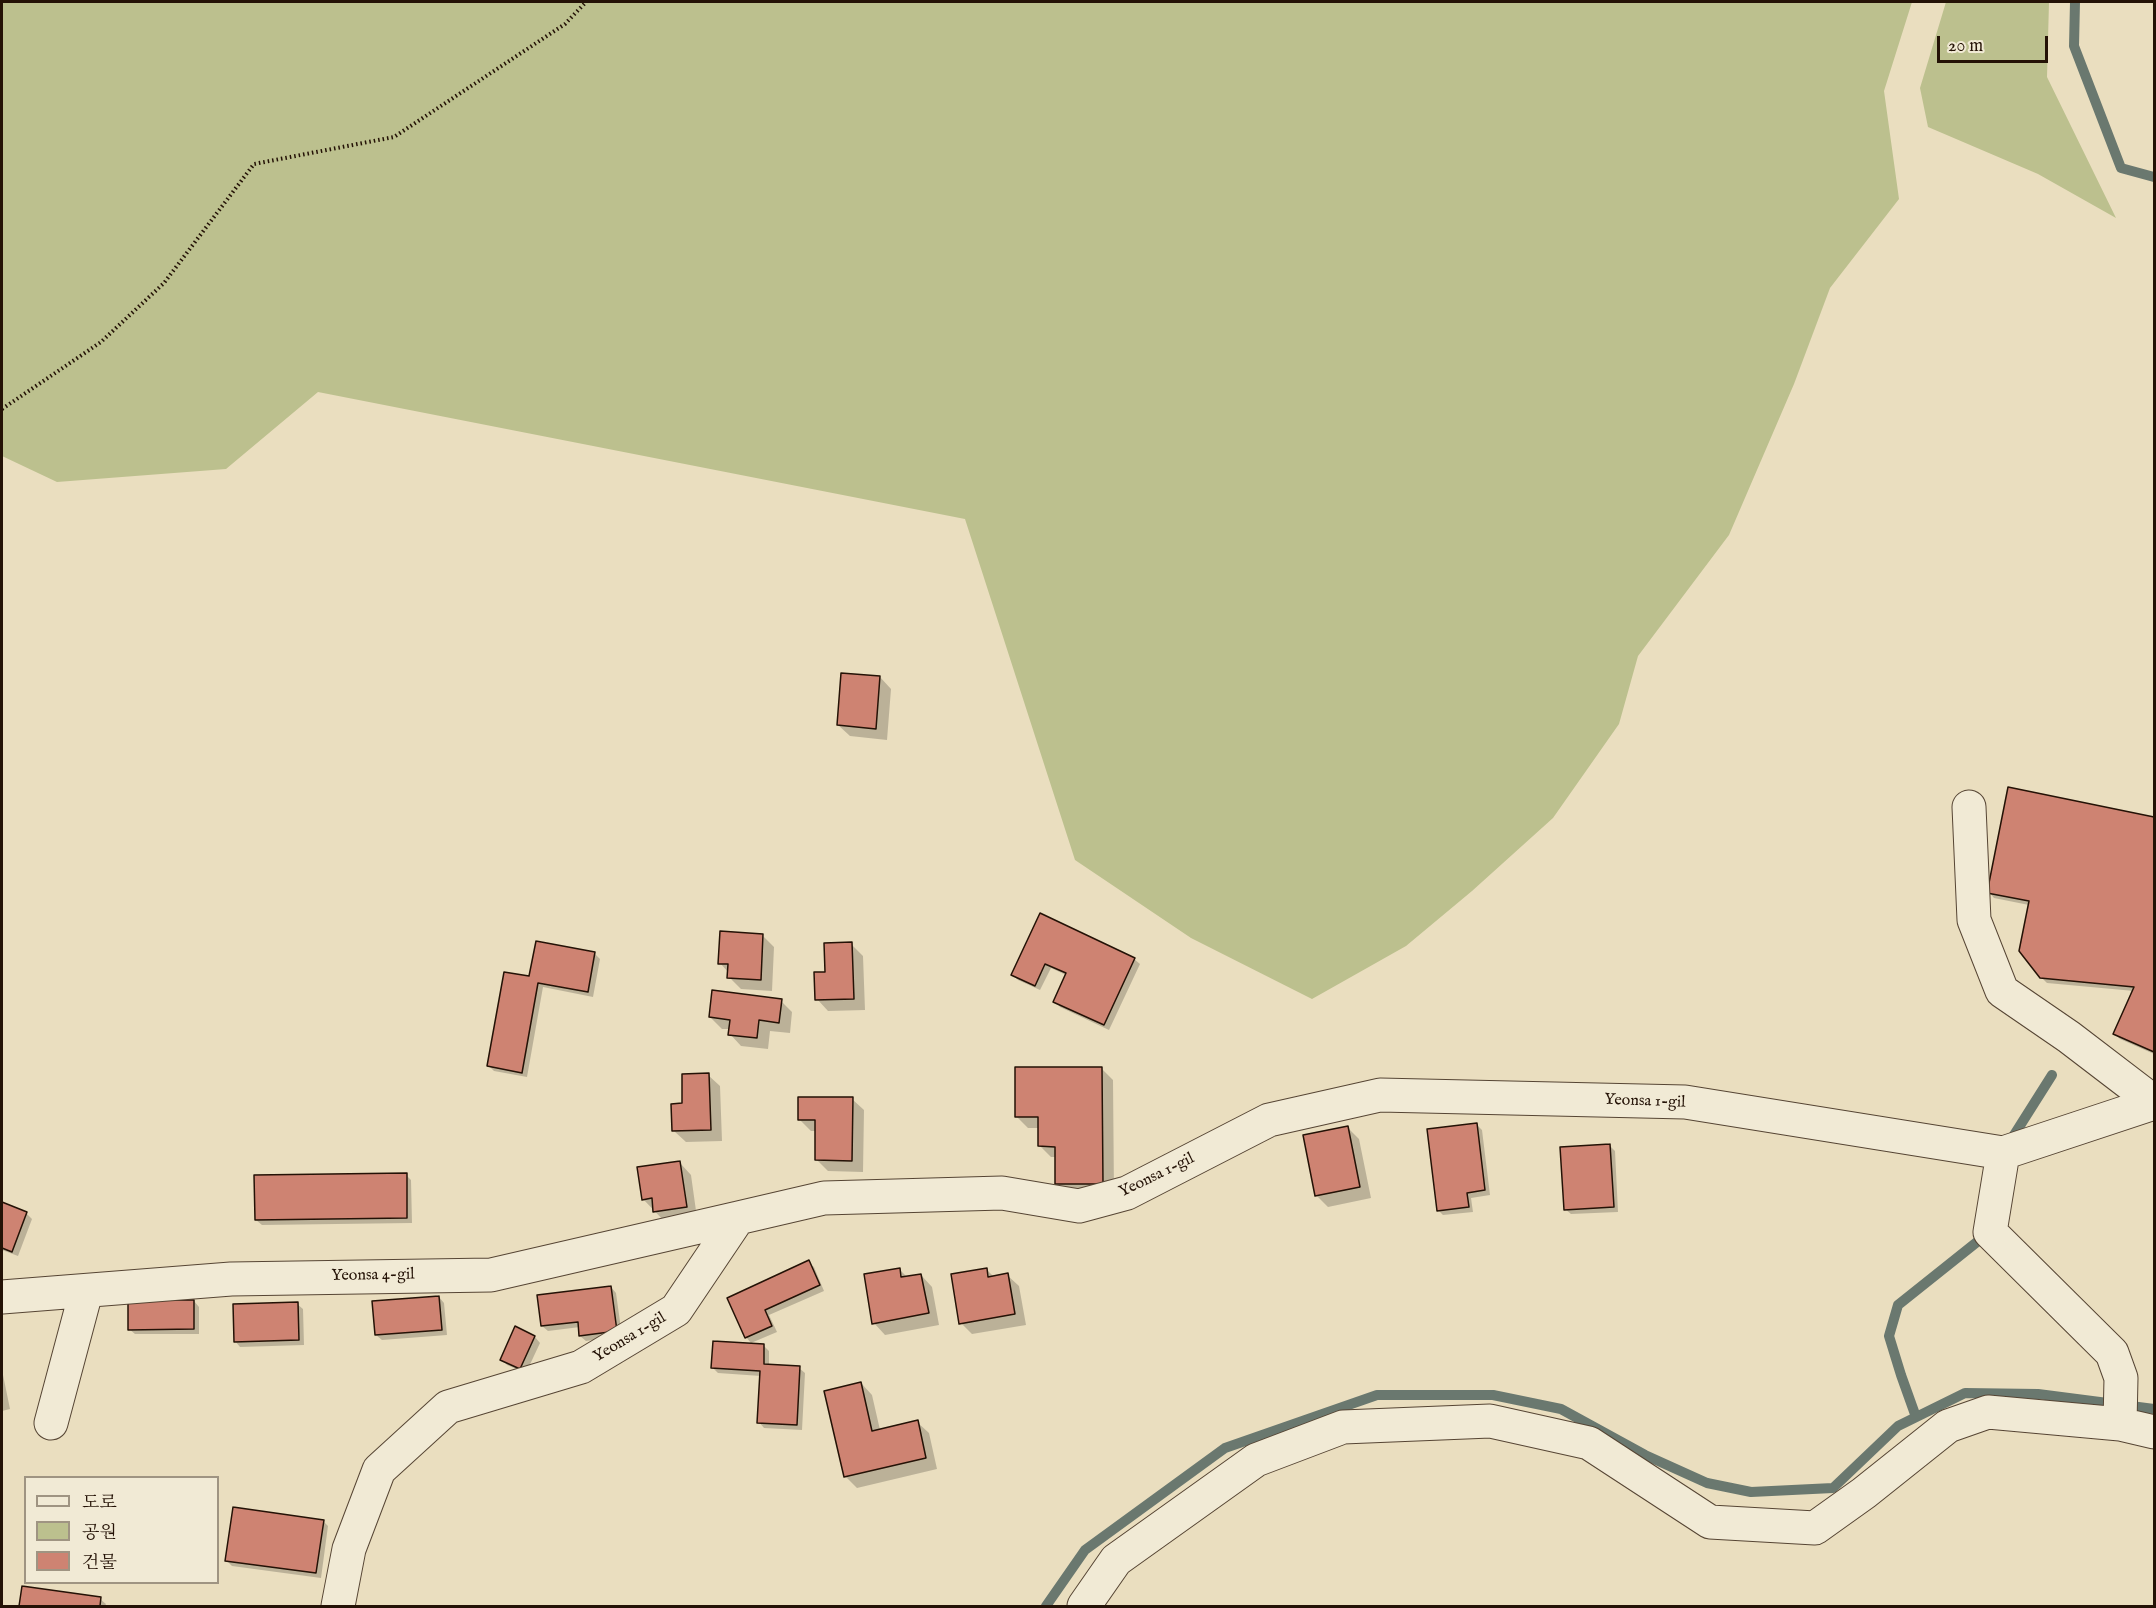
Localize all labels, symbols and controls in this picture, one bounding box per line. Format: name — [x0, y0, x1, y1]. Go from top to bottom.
scale bar — [1940, 24, 2051, 62]
text: 20 m — [1948, 35, 1983, 58]
street label: Yeonsa 1-gil — [1604, 1091, 1686, 1113]
street label: Yeonsa 1-gil — [1116, 1150, 1198, 1202]
street label: Yeonsa 4-gil — [331, 1266, 415, 1286]
street label: Yeonsa 1-gil — [590, 1309, 670, 1367]
legend — [24, 1476, 219, 1584]
text: 도로 — [82, 1492, 117, 1515]
text: 공원 — [82, 1522, 117, 1545]
text: 건물 — [82, 1552, 117, 1575]

